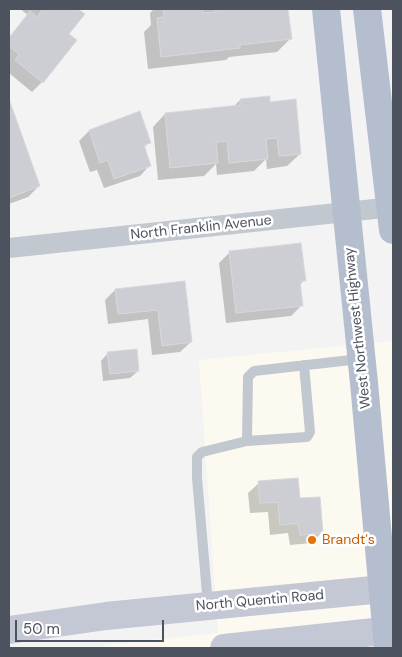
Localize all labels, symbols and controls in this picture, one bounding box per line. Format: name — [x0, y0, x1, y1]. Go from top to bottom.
street label: North Franklin Avenue — [130, 212, 272, 244]
street label: West Northwest Highway — [341, 247, 375, 409]
place label: Brandt's — [322, 532, 375, 548]
marker: Brandt's — [306, 534, 318, 546]
street label: North Quentin Road — [195, 587, 325, 615]
scale bar — [18, 610, 166, 642]
text: 50 m — [23, 619, 60, 639]

